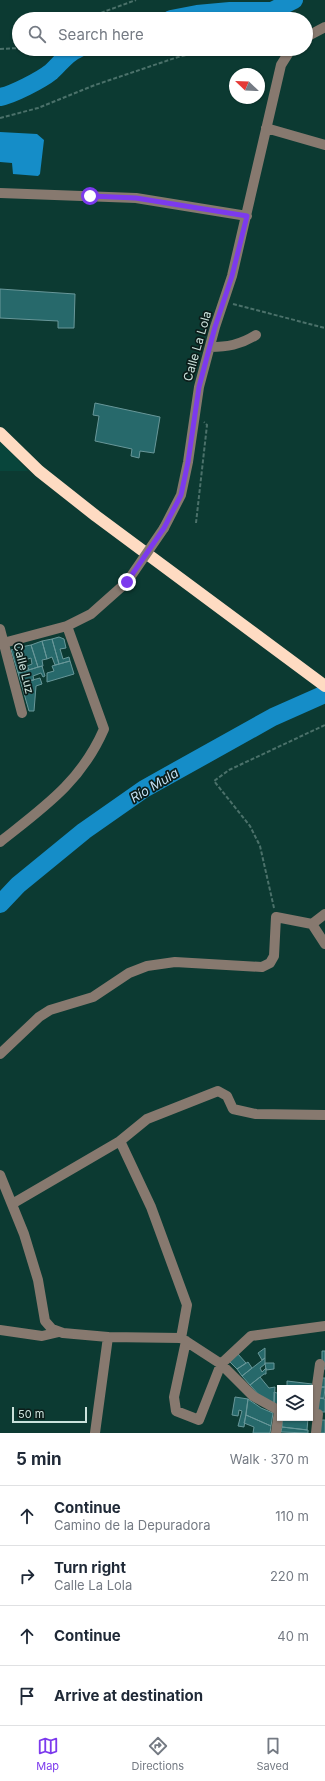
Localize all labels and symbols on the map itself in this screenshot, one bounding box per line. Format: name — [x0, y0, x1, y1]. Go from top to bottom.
north arrow — [229, 68, 265, 104]
route start — [81, 187, 99, 205]
street label: Calle La Lola — [180, 309, 214, 383]
route end — [118, 573, 136, 591]
street label: Calle Luz — [10, 641, 38, 695]
water label: Río Mula — [127, 764, 181, 806]
scale bar — [12, 1405, 87, 1424]

